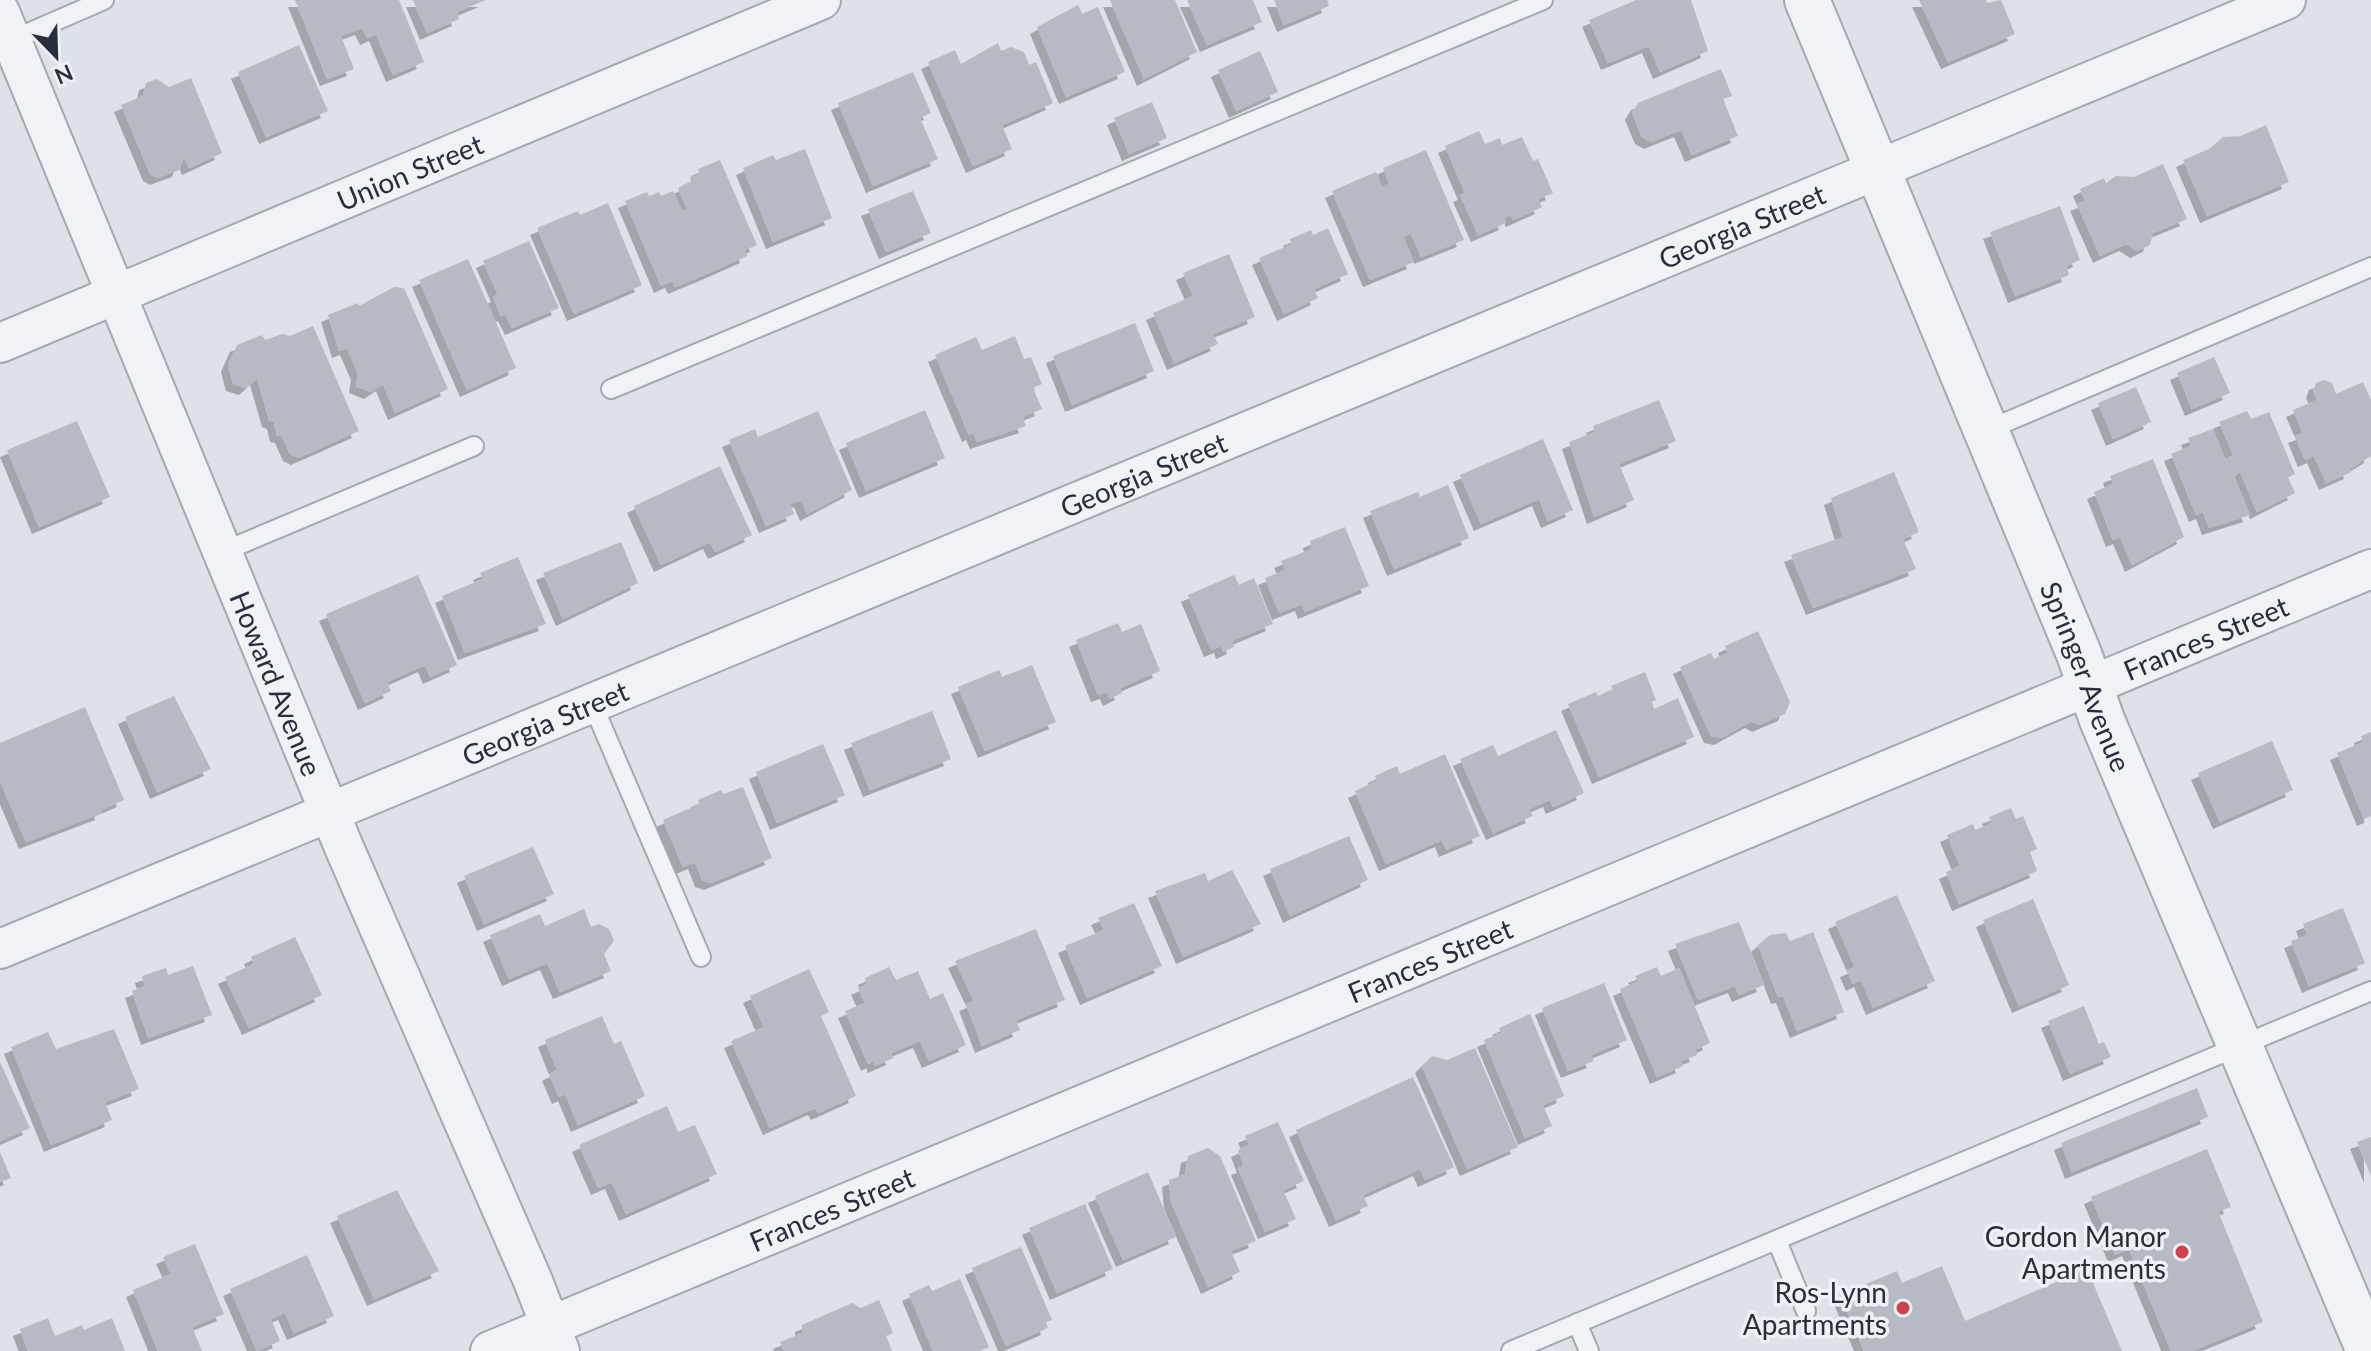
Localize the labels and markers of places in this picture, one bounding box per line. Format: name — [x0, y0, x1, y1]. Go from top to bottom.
place label: Gordon Manor Apartments — [1985, 1219, 2166, 1285]
marker: Gordon Manor Apartments — [2173, 1243, 2191, 1261]
place label: Ros-Lynn Apartments — [1743, 1275, 1887, 1341]
marker: Ros-Lynn Apartments — [1894, 1299, 1912, 1317]

